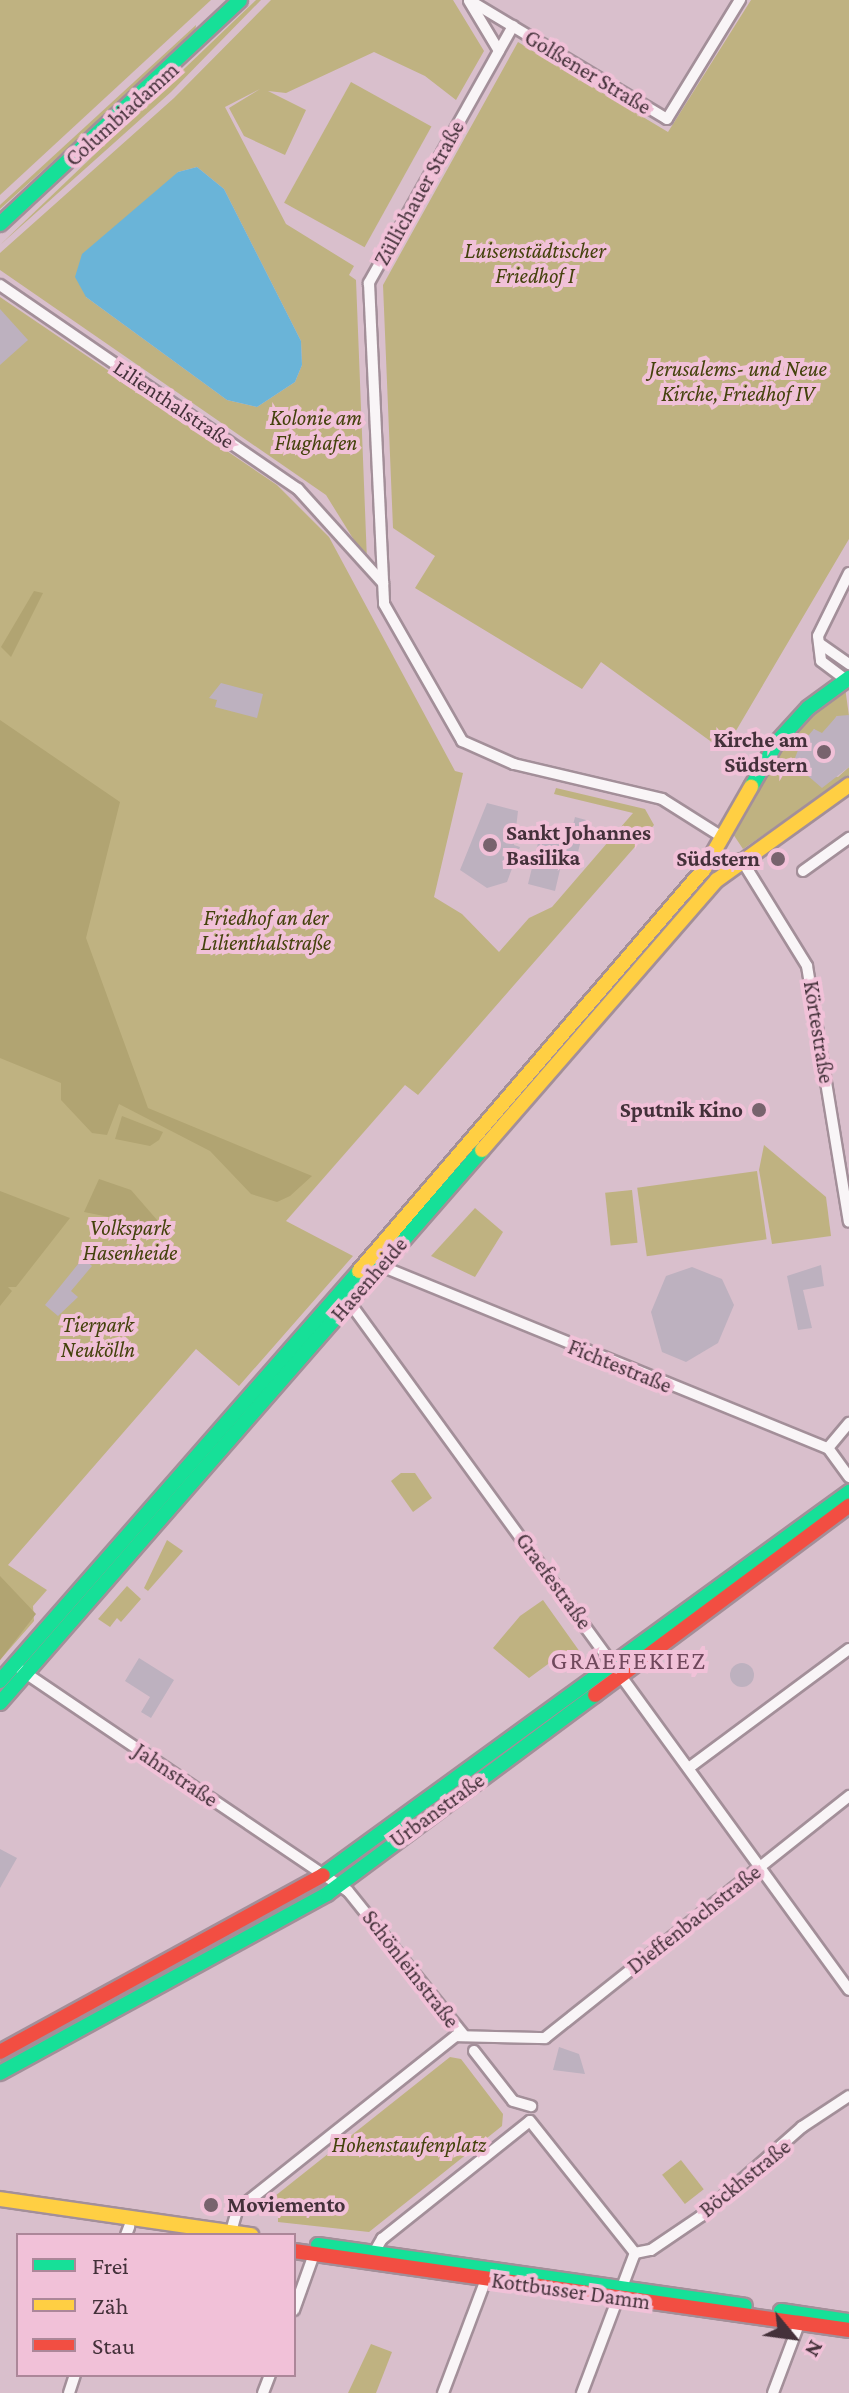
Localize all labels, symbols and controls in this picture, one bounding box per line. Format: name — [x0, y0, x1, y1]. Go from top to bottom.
street label: Golßener Straße — [520, 24, 656, 120]
street label: Columbiadamm — [60, 56, 184, 172]
street label: Züllichauer Straße — [368, 116, 470, 270]
park label: Luisenstädtischer Friedhof I — [464, 237, 606, 288]
street label: Lilienthalstraße — [108, 354, 240, 454]
park label: Jerusalems- und Neue Kirche, Friedhof IV — [649, 355, 827, 406]
park label: Kolonie am Flughafen — [270, 404, 362, 456]
place label: Kirche am Südstern — [713, 726, 808, 778]
marker: Kirche am Südstern — [815, 743, 833, 761]
place label: Sankt Johannes Basilika — [506, 819, 651, 870]
marker: Sankt Johannes Basilika — [481, 836, 499, 854]
place label: Südstern — [676, 846, 760, 872]
marker: Südstern — [767, 848, 789, 870]
park label: Friedhof an der Lilienthalstraße — [201, 904, 331, 956]
street label: Körtestraße — [798, 979, 840, 1085]
place label: Sputnik Kino — [620, 1097, 743, 1123]
marker: Sputnik Kino — [750, 1101, 768, 1119]
park label: Volkspark Hasenheide — [83, 1214, 177, 1266]
street label: Hasenheide — [325, 1231, 413, 1327]
park label: Tierpark Neukölln — [61, 1311, 135, 1362]
street label: Fichtestraße — [564, 1333, 676, 1399]
street label: Graefestraße — [510, 1528, 598, 1634]
district label: GRAEFEKIEZ — [551, 1645, 707, 1677]
street label: Jahnstraße — [129, 1737, 223, 1813]
street label: Urbanstraße — [384, 1767, 490, 1853]
street label: Dieffenbachstraße — [622, 1859, 766, 1979]
street label: Schönleinstraße — [357, 1905, 465, 2033]
park label: Hohenstaufenplatz — [332, 2132, 486, 2158]
street label: Böckhstraße — [694, 2133, 796, 2223]
place label: Moviemento — [227, 2192, 346, 2218]
marker: Moviemento — [202, 2196, 220, 2214]
legend — [16, 2233, 296, 2377]
text: Frei — [92, 2252, 129, 2279]
street label: Kottbusser Damm — [490, 2267, 652, 2315]
text: Zäh — [92, 2292, 129, 2319]
north arrow — [753, 2297, 833, 2377]
text: Stau — [92, 2332, 135, 2359]
text: N — [800, 2336, 829, 2361]

